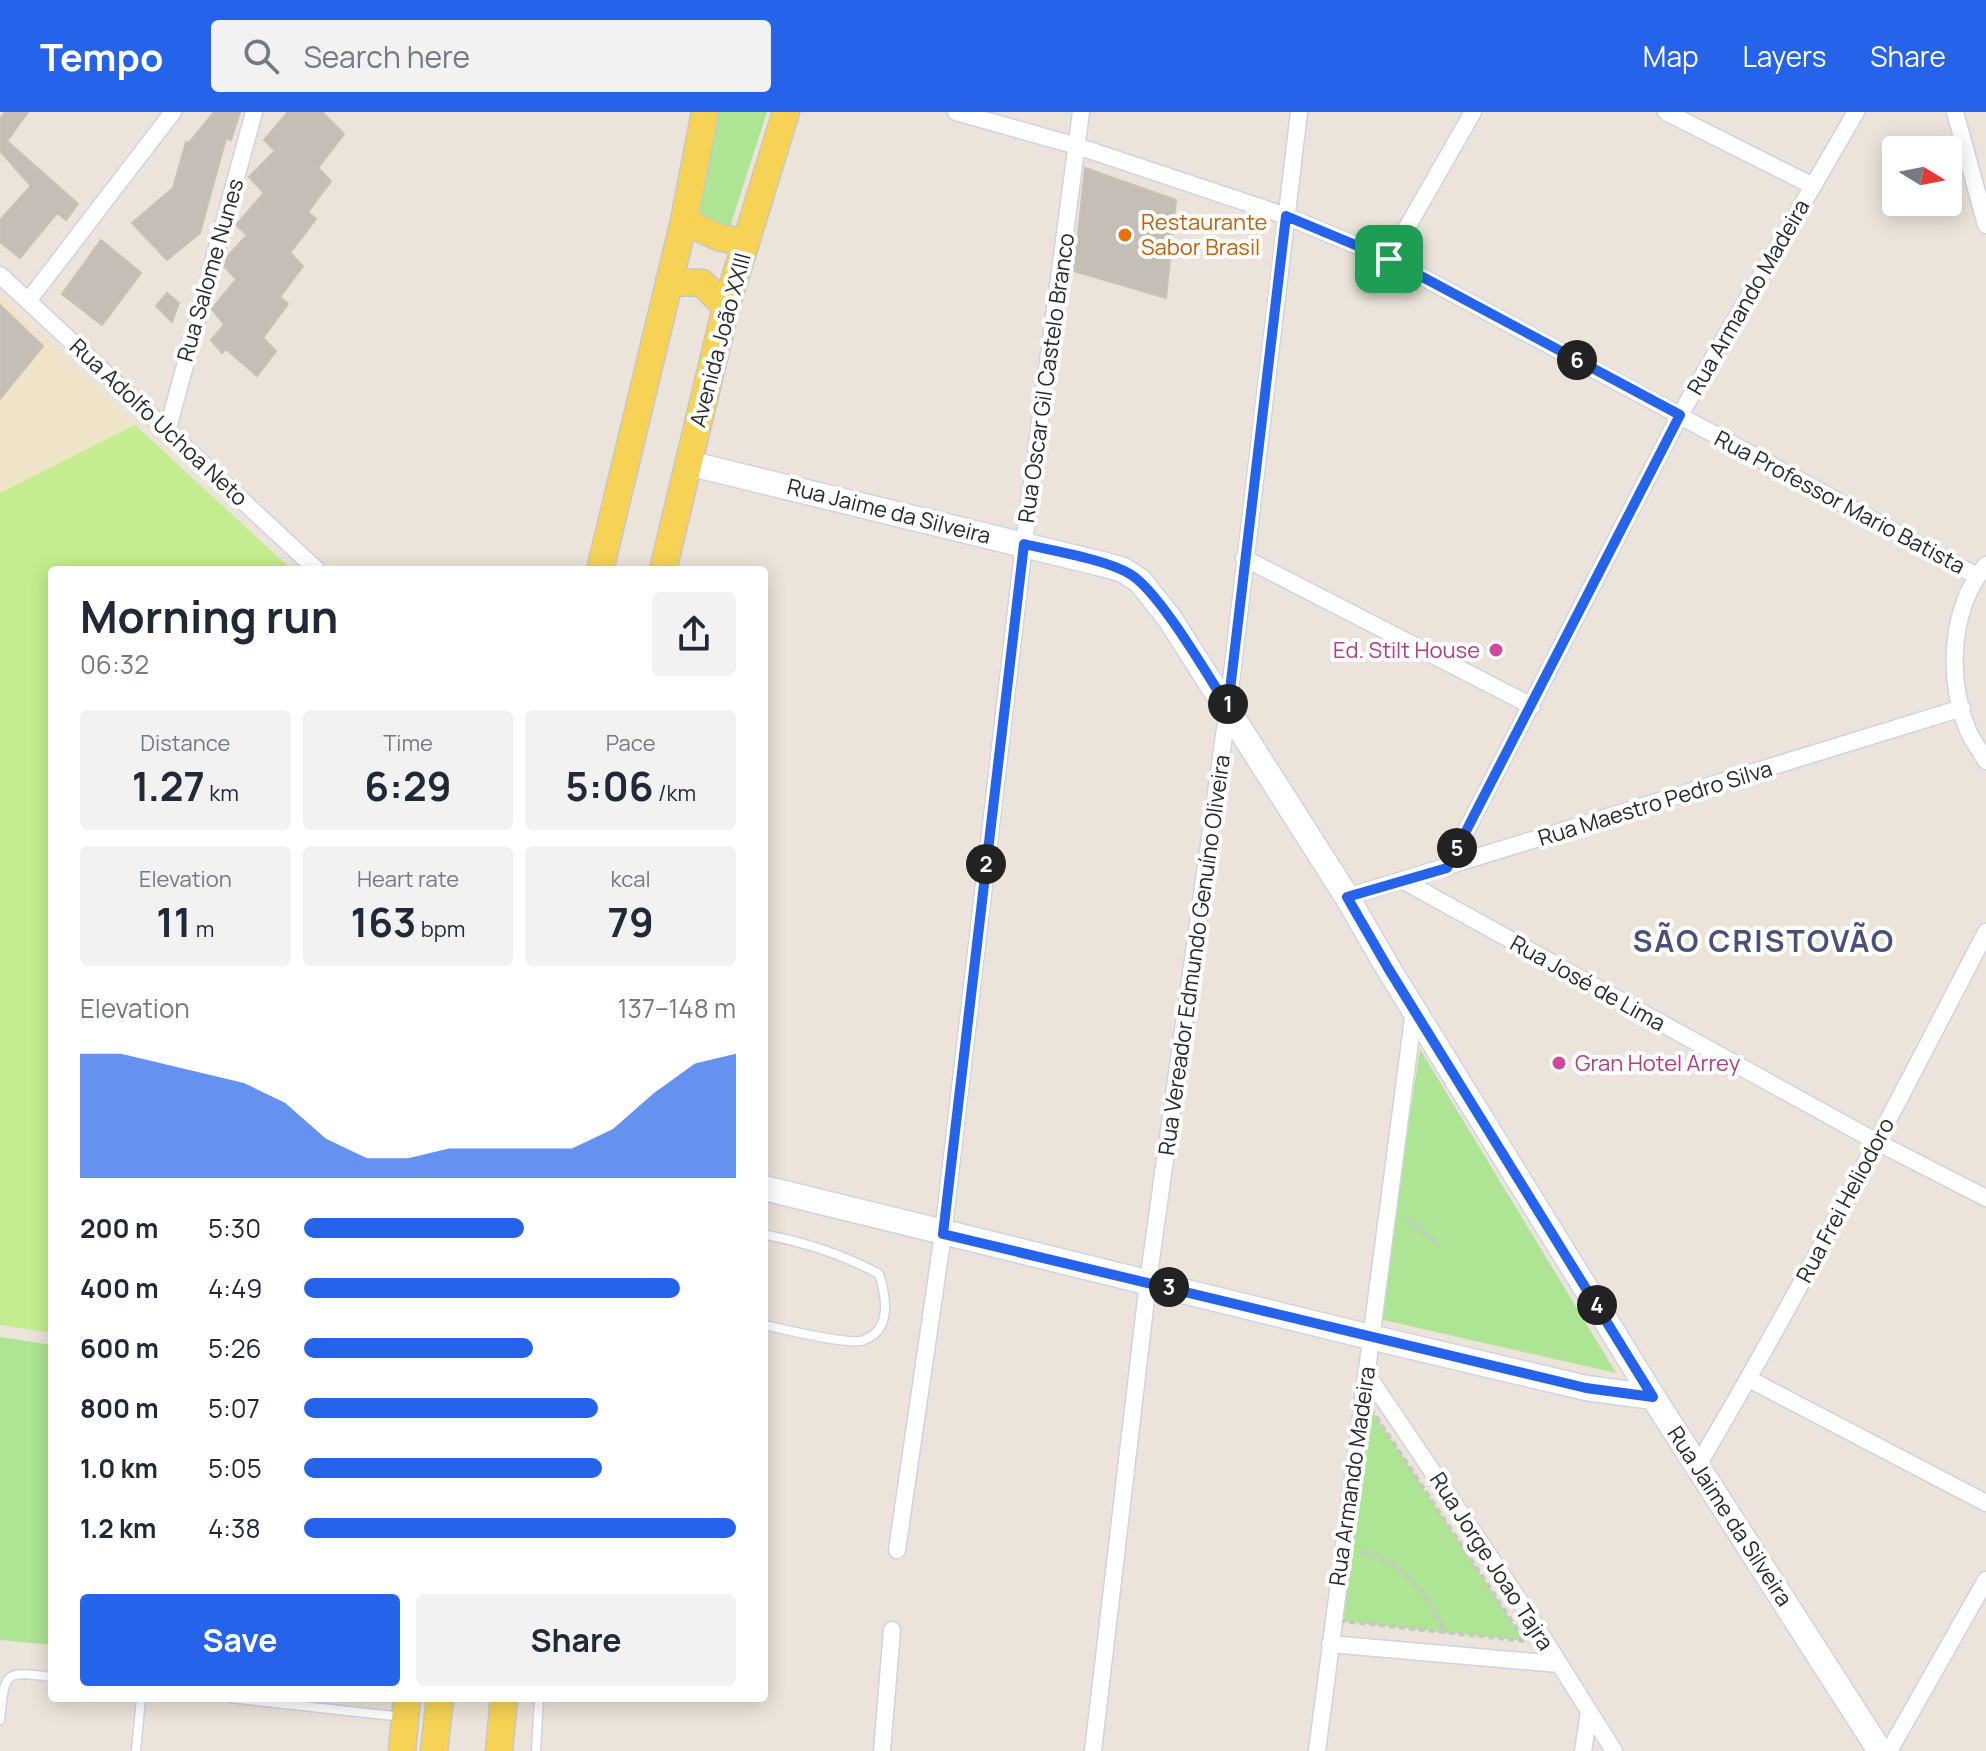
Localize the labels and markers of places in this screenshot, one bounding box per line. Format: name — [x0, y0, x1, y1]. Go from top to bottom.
place label: Restaurante Sabor Brasil — [1141, 207, 1268, 262]
pin — [1355, 225, 1423, 293]
marker: Restaurante Sabor Brasil — [1116, 226, 1134, 244]
pin: 6 — [1557, 340, 1597, 380]
place label: Ed. Stilt House — [1333, 635, 1480, 665]
marker: Ed. Stilt House — [1487, 641, 1505, 659]
pin: 1 — [1208, 684, 1248, 724]
pin: 5 — [1437, 828, 1477, 868]
pin: 2 — [966, 844, 1006, 884]
place label: Gran Hotel Arrey — [1575, 1048, 1741, 1078]
marker: Gran Hotel Arrey — [1550, 1054, 1568, 1072]
pin: 3 — [1149, 1267, 1189, 1307]
pin: 4 — [1577, 1285, 1617, 1325]

